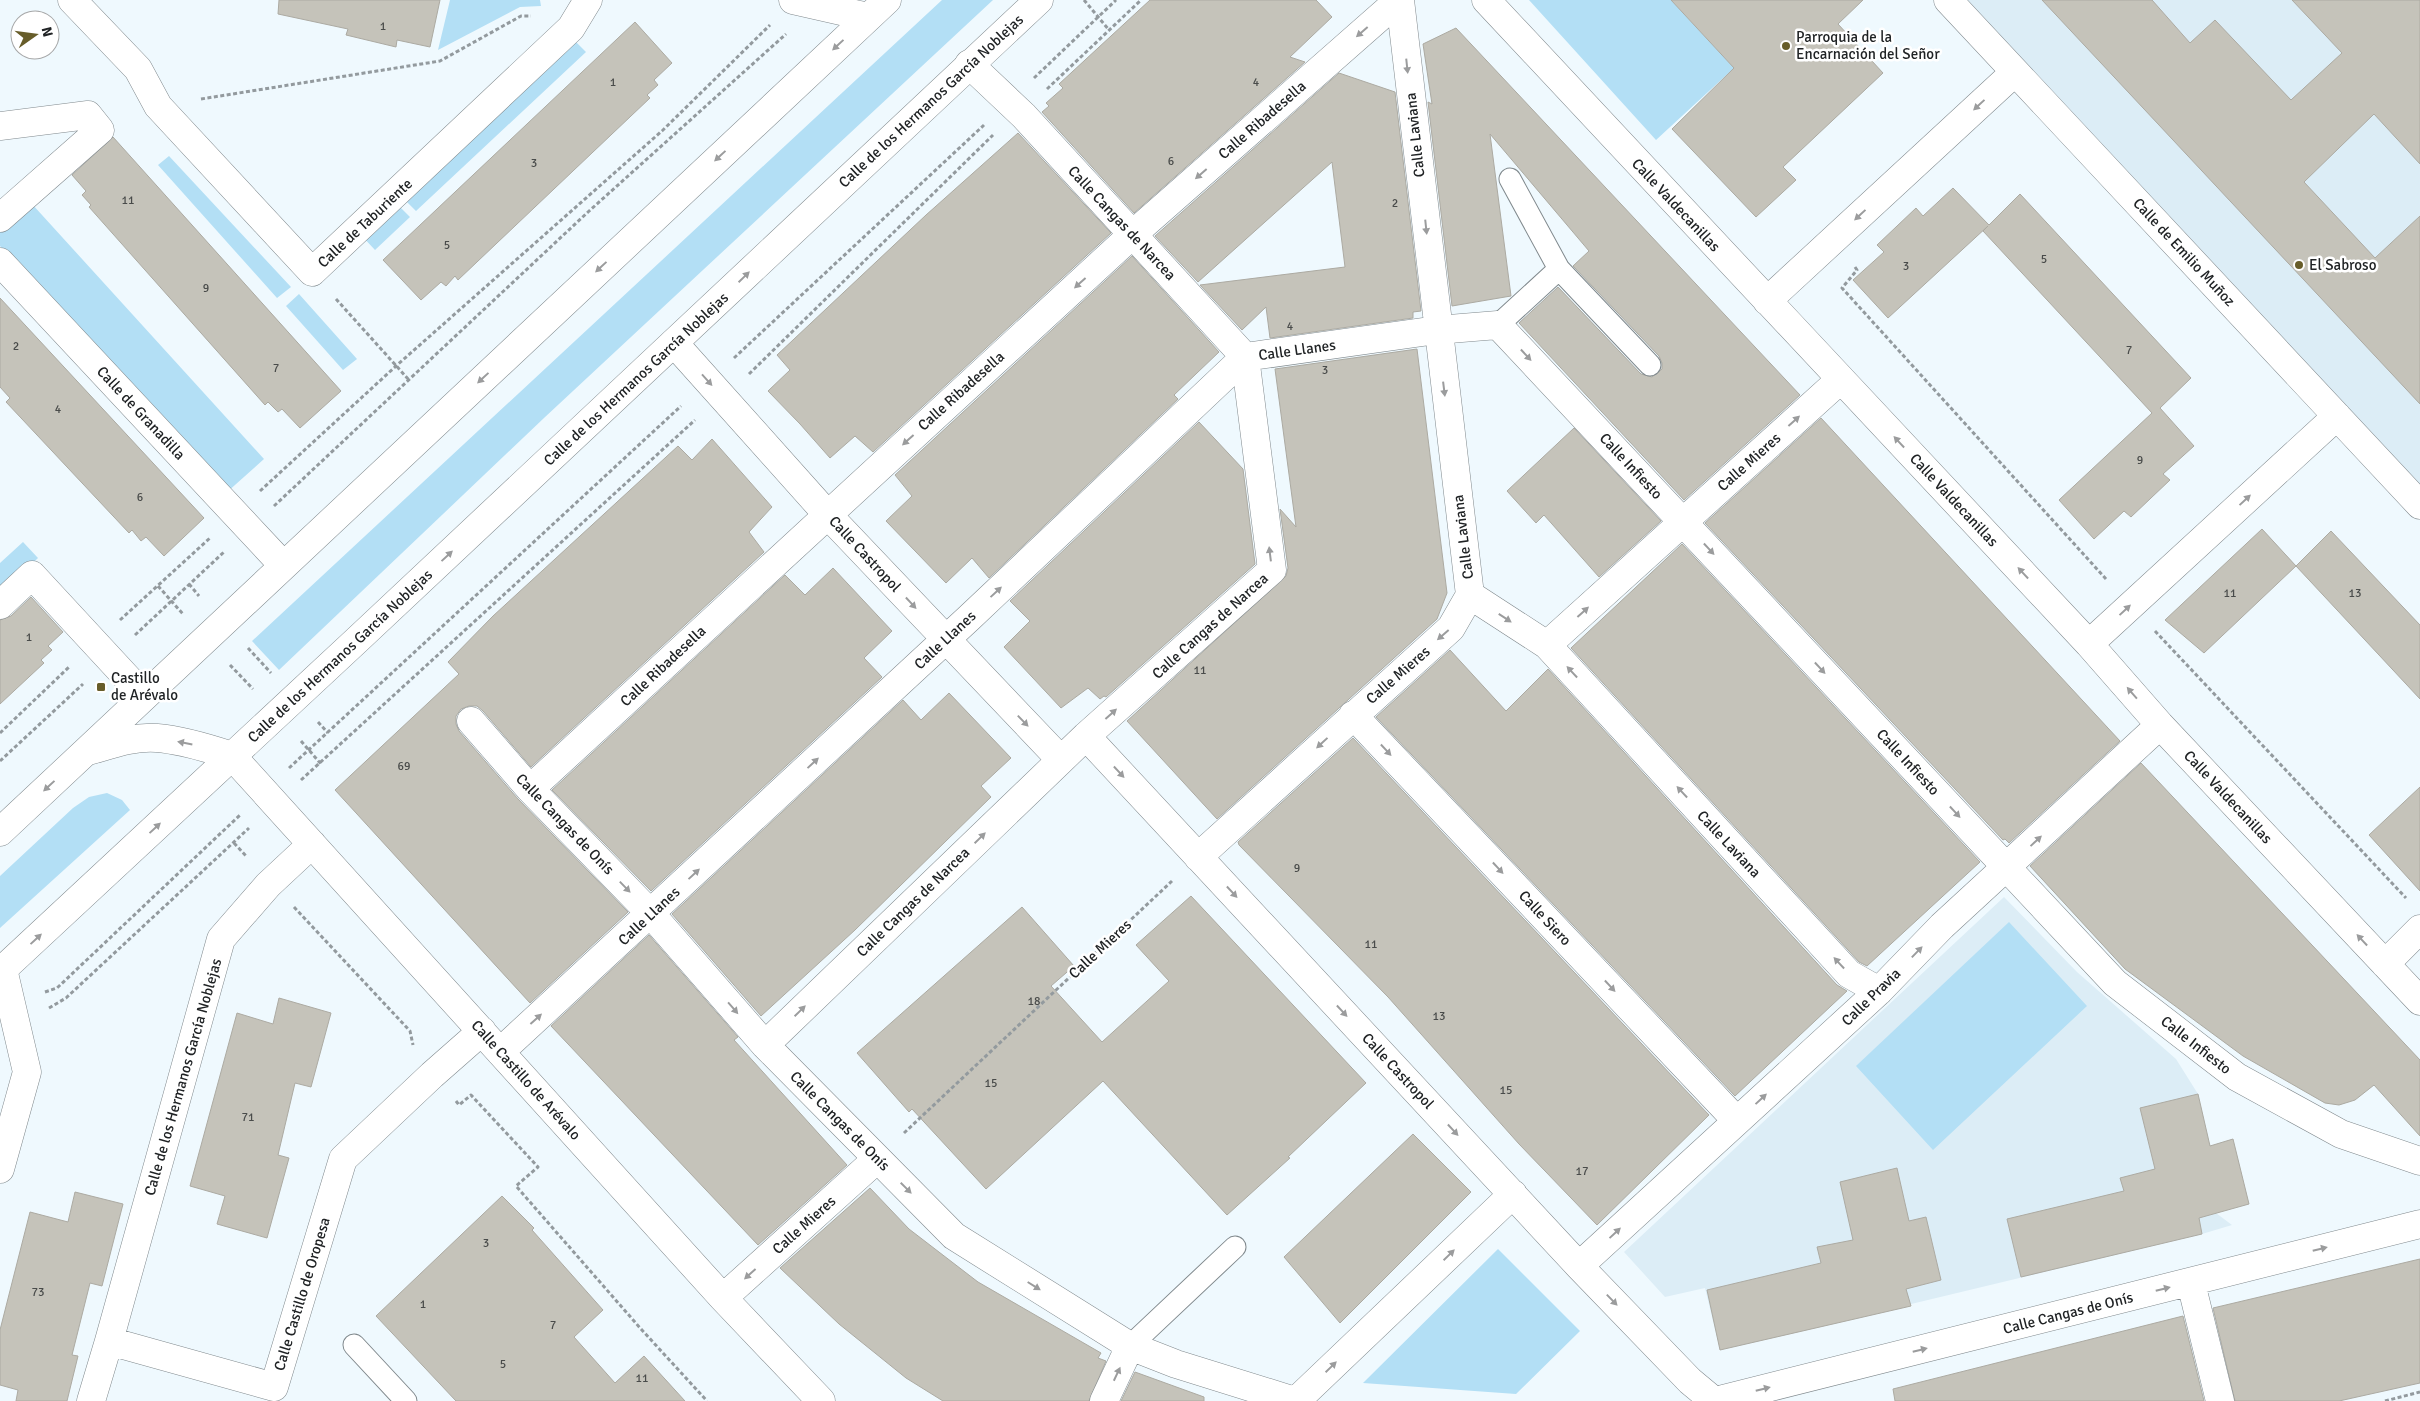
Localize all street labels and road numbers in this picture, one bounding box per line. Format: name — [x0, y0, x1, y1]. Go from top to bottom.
street label: Calle de los Hermanos García Noblejas — [835, 10, 1027, 191]
street label: Calle Ribadesella — [1215, 77, 1309, 163]
street label: Calle Laviana — [1402, 92, 1428, 178]
street label: Calle Valdecanillas — [1628, 155, 1724, 256]
street label: Calle Cangas de Narcea — [1064, 162, 1180, 284]
street label: Calle de Taburiente — [314, 175, 416, 271]
street label: Calle de Emilio Muñoz — [2129, 194, 2239, 310]
street label: Calle de los Hermanos García Noblejas — [540, 288, 732, 469]
street label: Calle Llanes — [1257, 336, 1337, 364]
street label: Calle Ribadesella — [914, 347, 1008, 435]
street label: Calle de Granadilla — [93, 363, 189, 463]
street label: Calle Infiesto — [1596, 429, 1666, 503]
street label: Calle Mieres — [1714, 429, 1785, 495]
street label: Calle Valdecanillas — [1906, 450, 2002, 551]
street label: Calle Laviana — [1449, 494, 1477, 580]
street label: Calle Castropol — [825, 512, 905, 596]
street label: Calle de los Hermanos García Noblejas — [244, 565, 436, 746]
street label: Calle Cangas de Narcea — [1148, 569, 1272, 683]
street label: Calle Llanes — [910, 607, 980, 673]
street label: Calle Ribadesella — [617, 622, 709, 710]
street label: Calle Mieres — [1362, 642, 1434, 708]
street label: Calle Infiesto — [1873, 725, 1943, 799]
street label: Calle Valdecanillas — [2180, 747, 2276, 848]
street label: Calle Cangas de Onís — [512, 770, 618, 879]
street label: Calle Laviana — [1693, 807, 1765, 881]
street label: Calle Cangas de Narcea — [853, 843, 973, 961]
street label: Calle Llanes — [614, 883, 684, 949]
street label: Calle Siero — [1515, 887, 1575, 949]
street label: Calle Mieres — [1065, 915, 1135, 982]
street label: Calle de los Hermanos García Noblejas — [140, 956, 226, 1198]
street label: Calle Pravia — [1838, 964, 1904, 1030]
street label: Calle Infiesto — [2157, 1012, 2235, 1078]
street label: Calle Castillo de Arévalo — [467, 1016, 585, 1144]
street label: Calle Castropol — [1358, 1029, 1438, 1113]
street label: Calle Cangas de Onís — [786, 1067, 894, 1175]
street label: Calle Mieres — [769, 1192, 840, 1258]
street label: Calle Castillo de Oropesa — [270, 1215, 334, 1373]
street label: Calle Cangas de Onís — [2001, 1288, 2135, 1338]

